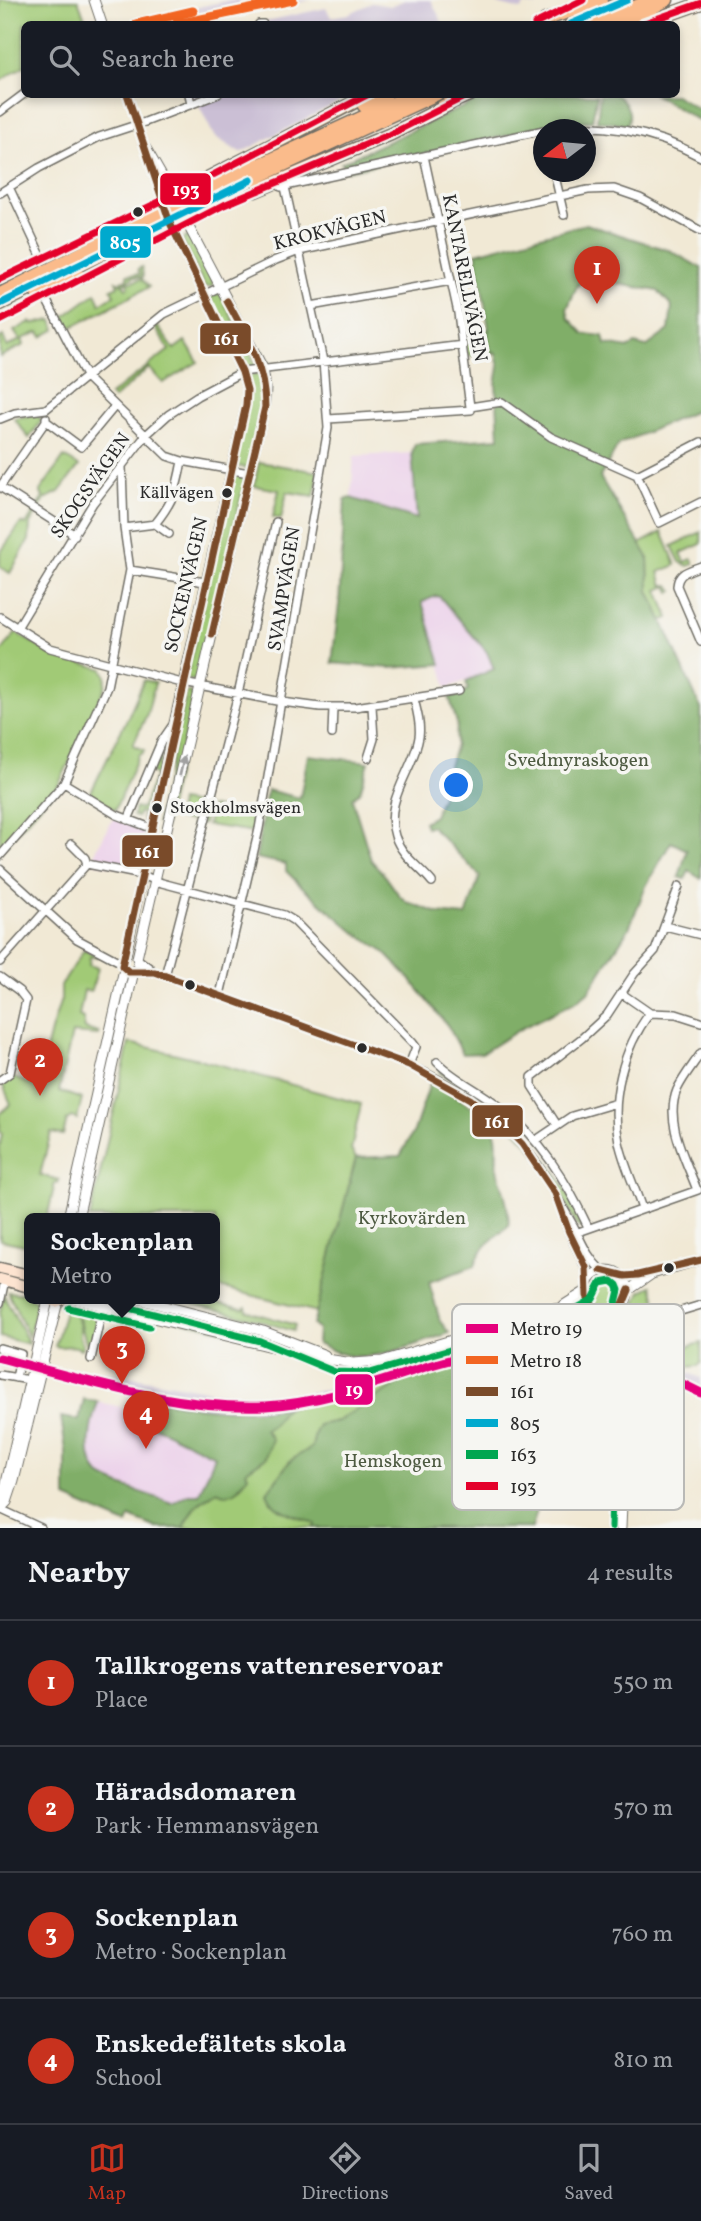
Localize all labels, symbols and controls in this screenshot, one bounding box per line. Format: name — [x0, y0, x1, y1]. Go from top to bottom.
search box — [21, 21, 680, 98]
icon: search — [45, 41, 83, 79]
text: Search here — [101, 42, 234, 78]
north arrow — [533, 119, 596, 182]
line badge: 193 — [159, 172, 212, 206]
text: 193 — [172, 178, 200, 204]
street label: KANTARELLVÄGEN — [435, 192, 493, 364]
street label: KROKVÄGEN — [271, 204, 389, 258]
unlabelled marker — [131, 205, 145, 219]
line badge: 805 — [99, 225, 152, 259]
text: 805 — [109, 231, 141, 257]
pin: 1 — [574, 246, 620, 304]
line badge: 161 — [199, 322, 252, 355]
text: 161 — [213, 327, 239, 353]
street label: SKOGSVÄGEN — [45, 428, 137, 544]
place label: Källvägen — [140, 482, 214, 505]
marker: Källvägen — [220, 486, 234, 500]
street label: SOCKENVÄGEN — [159, 515, 215, 655]
street label: SVAMPVÄGEN — [262, 525, 308, 653]
park label: Svedmyraskogen — [507, 748, 649, 774]
one-way arrow — [176, 755, 187, 777]
your location — [439, 768, 473, 802]
place label: Stockholmsvägen — [170, 797, 301, 820]
marker: Stockholmsvägen — [150, 801, 164, 815]
line badge: 161 — [121, 834, 174, 868]
text: 161 — [134, 840, 160, 866]
unlabelled marker — [183, 978, 197, 992]
pin: 2 — [17, 1038, 63, 1096]
unlabelled marker — [355, 1041, 369, 1055]
line badge: 161 — [471, 1104, 524, 1138]
text: 161 — [484, 1110, 510, 1136]
park label: Kyrkovärden — [358, 1206, 466, 1232]
popup — [24, 1213, 220, 1304]
text: Sockenplan — [50, 1225, 194, 1261]
text: Metro — [50, 1261, 112, 1293]
unlabelled marker — [662, 1261, 676, 1275]
legend — [452, 1304, 684, 1510]
text: Metro 19 — [510, 1317, 582, 1343]
pin: 3 — [99, 1326, 145, 1384]
text: Metro 18 — [510, 1349, 582, 1375]
line badge: 19 — [334, 1373, 374, 1406]
text: 19 — [345, 1378, 363, 1404]
text: 161 — [510, 1380, 534, 1406]
pin: 4 — [123, 1391, 169, 1449]
text: 805 — [510, 1412, 540, 1438]
text: 163 — [510, 1443, 537, 1469]
park label: Hemskogen — [344, 1449, 442, 1475]
text: 193 — [510, 1475, 537, 1501]
text: Nearby — [28, 1553, 130, 1595]
text: 4 results — [587, 1558, 673, 1590]
text: Tallkrogens vattenreservoar — [95, 1649, 443, 1685]
text: 1 — [46, 1667, 56, 1699]
text: 550 m — [613, 1667, 673, 1699]
text: Place — [95, 1685, 148, 1717]
text: Häradsdomaren — [95, 1775, 297, 1811]
text: 2 — [45, 1793, 57, 1825]
text: 570 m — [613, 1793, 673, 1825]
text: Park · Hemmansvägen — [95, 1811, 319, 1843]
text: Sockenplan — [95, 1901, 238, 1937]
text: 3 — [45, 1919, 57, 1951]
text: 760 m — [611, 1919, 673, 1951]
text: Metro · Sockenplan — [95, 1937, 287, 1969]
text: Enskedefältets skola — [95, 2027, 347, 2063]
text: 4 — [44, 2045, 58, 2077]
text: 810 m — [614, 2045, 673, 2077]
text: School — [95, 2063, 162, 2095]
tab: Map — [88, 2139, 126, 2207]
tab: Directions — [302, 2139, 389, 2207]
tab: Saved — [564, 2139, 613, 2207]

